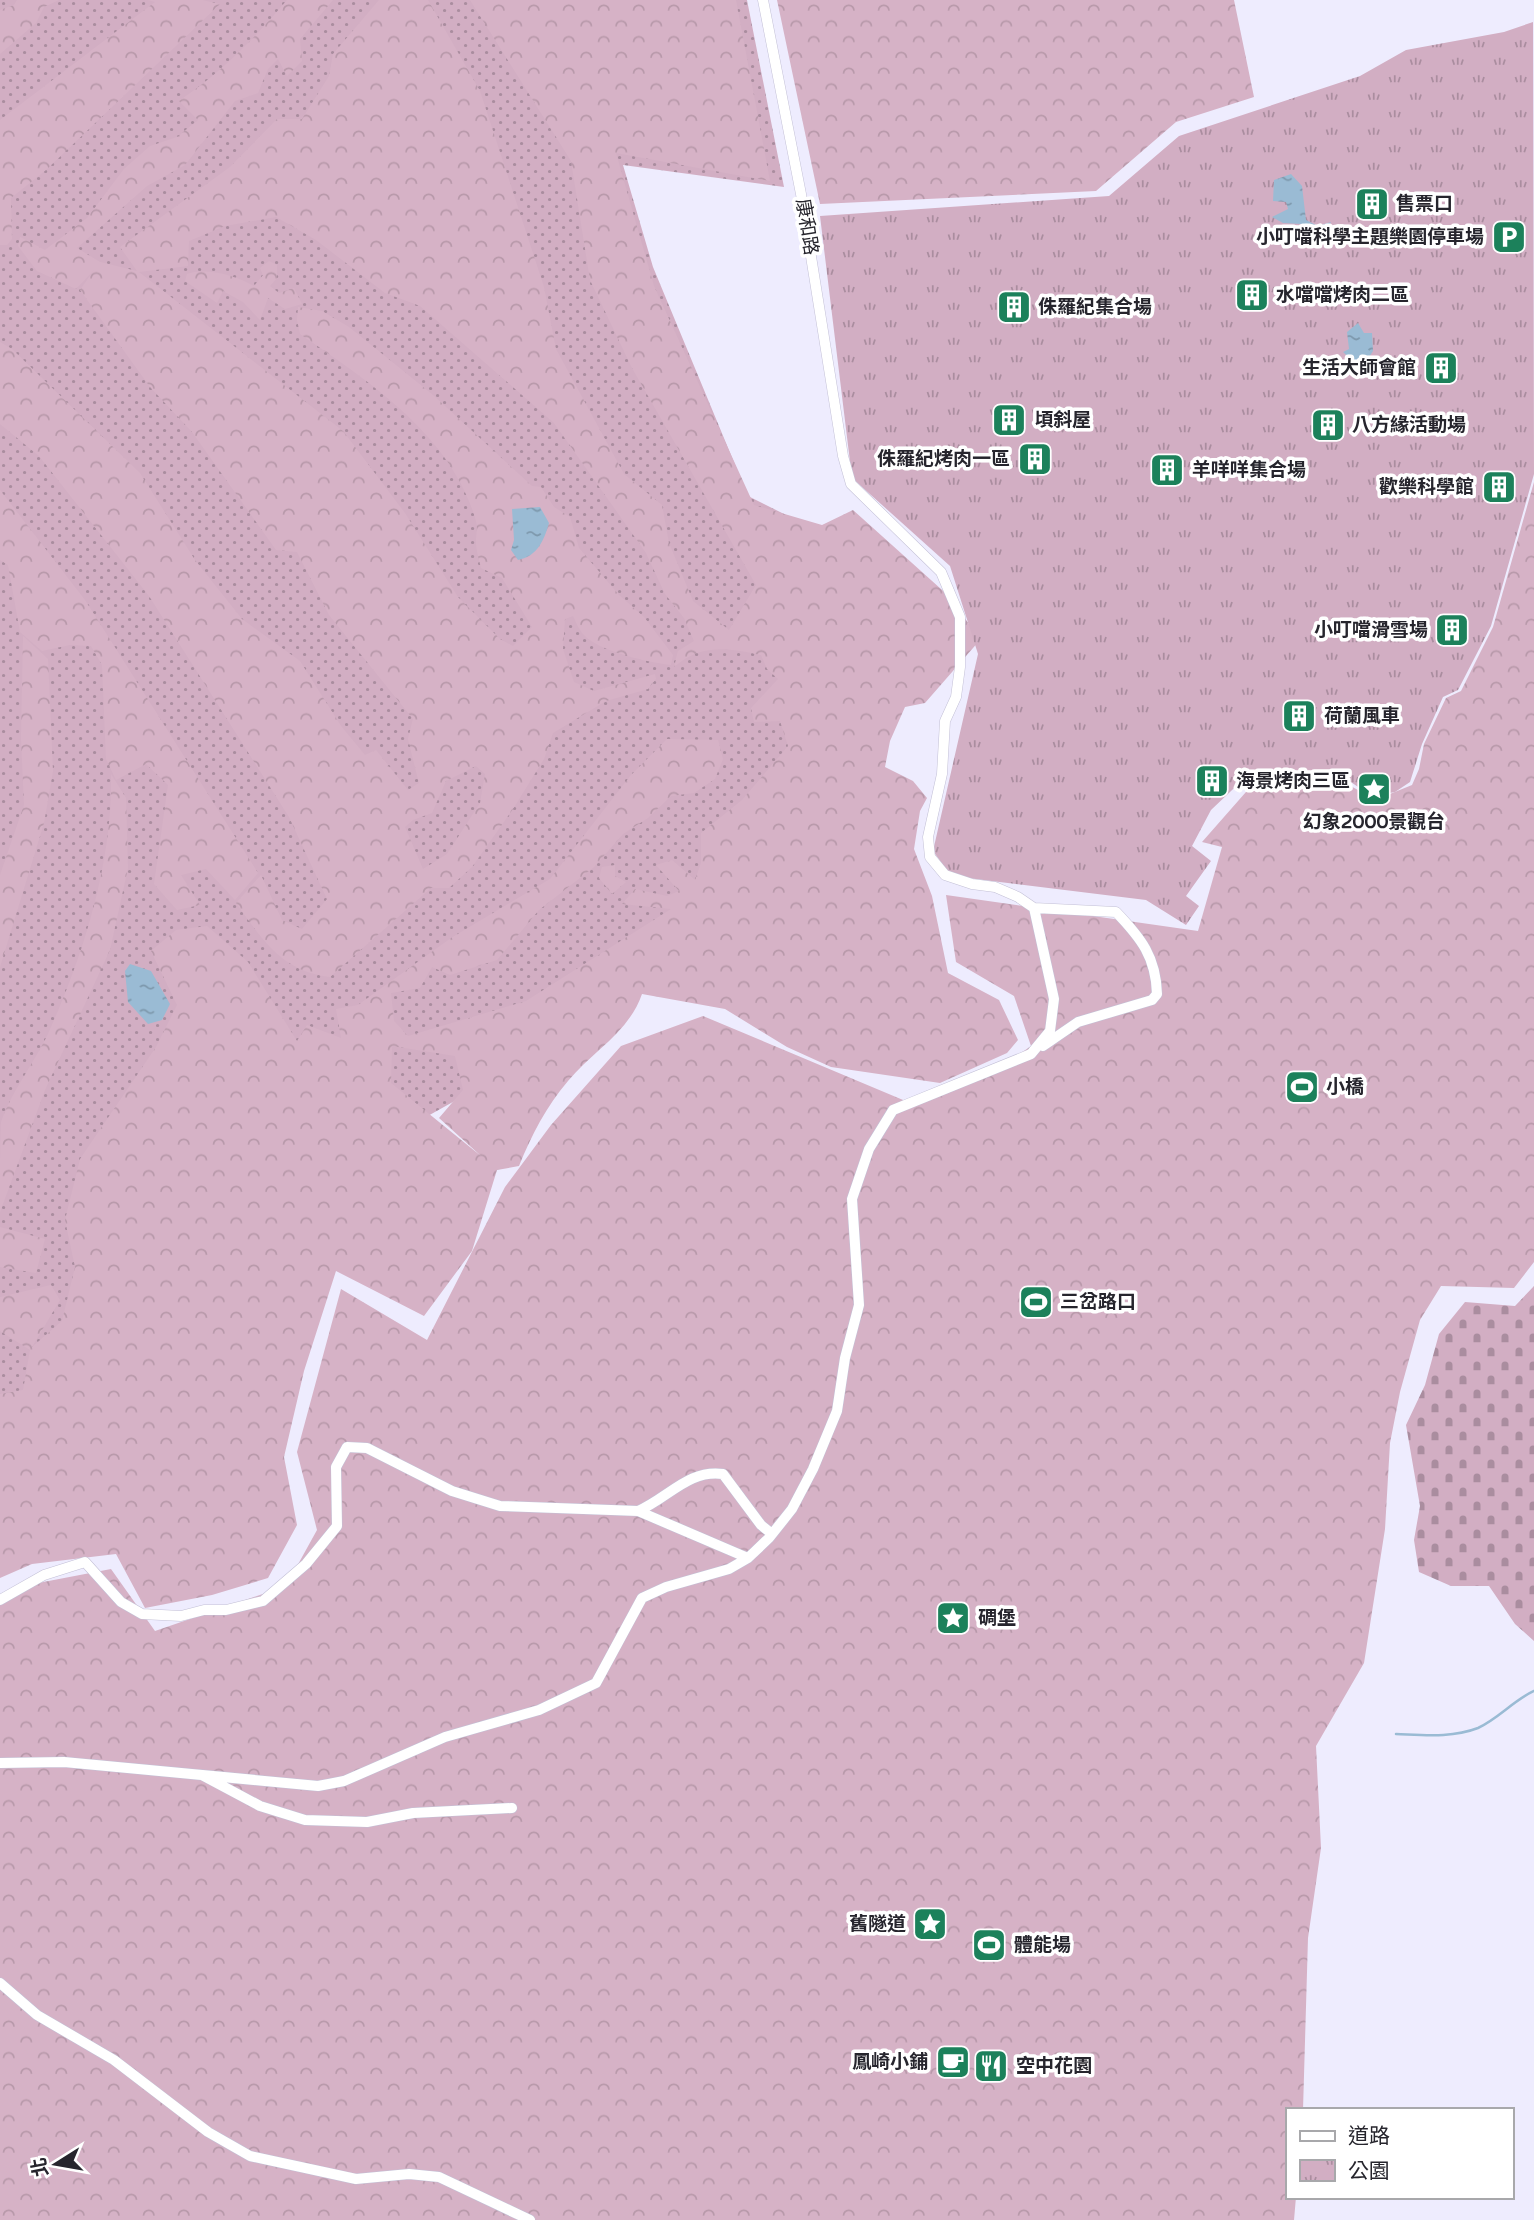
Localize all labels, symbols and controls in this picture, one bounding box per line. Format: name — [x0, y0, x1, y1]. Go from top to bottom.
building icon: 售票口 — [1353, 185, 1391, 223]
place label: 售票口 — [1396, 193, 1453, 215]
street label: 康和路 — [792, 197, 822, 257]
parking icon: 小叮噹科學主題樂園停車場 — [1490, 218, 1528, 256]
place label: 小叮噹科學主題樂園停車場 — [1256, 226, 1484, 248]
building icon: 水噹噹烤肉二區 — [1233, 276, 1271, 314]
place label: 水噹噹烤肉二區 — [1276, 284, 1409, 306]
building icon: 侏羅紀集合場 — [995, 288, 1033, 326]
place label: 侏羅紀集合場 — [1038, 296, 1152, 318]
building icon: 生活大師會館 — [1422, 349, 1460, 387]
place label: 生活大師會館 — [1302, 357, 1416, 379]
building icon: 頃斜屋 — [990, 401, 1028, 439]
building icon: 八方緣活動場 — [1309, 406, 1347, 444]
place label: 頃斜屋 — [1034, 409, 1091, 431]
place label: 八方緣活動場 — [1352, 414, 1466, 436]
building icon: 侏羅紀烤肉一區 — [1016, 440, 1054, 478]
place label: 侏羅紀烤肉一區 — [877, 448, 1010, 470]
building icon: 羊咩咩集合場 — [1148, 451, 1186, 489]
place label: 羊咩咩集合場 — [1192, 459, 1306, 481]
building icon: 歡樂科學館 — [1480, 468, 1518, 506]
place label: 歡樂科學館 — [1379, 476, 1474, 498]
building icon: 小叮噹滑雪場 — [1433, 611, 1471, 649]
place label: 小叮噹滑雪場 — [1314, 619, 1428, 641]
building icon: 荷蘭風車 — [1280, 697, 1318, 735]
place label: 荷蘭風車 — [1324, 705, 1400, 727]
building icon: 海景烤肉三區 — [1193, 762, 1231, 800]
place label: 海景烤肉三區 — [1236, 770, 1350, 792]
place icon: 幻象2000景觀台 — [1355, 770, 1393, 808]
place label: 幻象2000景觀台 — [1303, 811, 1445, 833]
sports icon: 小橋 — [1283, 1068, 1321, 1106]
place label: 小橋 — [1326, 1076, 1364, 1098]
sports icon: 三岔路口 — [1017, 1283, 1055, 1321]
place label: 三岔路口 — [1060, 1291, 1136, 1313]
place icon: 碉堡 — [934, 1599, 972, 1637]
place label: 碉堡 — [978, 1607, 1016, 1629]
place icon: 舊隧道 — [911, 1905, 949, 1943]
place label: 舊隧道 — [849, 1913, 906, 1935]
sports icon: 體能場 — [970, 1926, 1008, 1964]
place label: 體能場 — [1014, 1934, 1071, 1956]
cafe icon: 鳳崎小鋪 — [934, 2043, 972, 2081]
restaurant icon: 空中花園 — [972, 2047, 1010, 2085]
place label: 鳳崎小鋪 — [852, 2051, 928, 2073]
place label: 空中花園 — [1016, 2055, 1092, 2077]
legend — [1286, 2108, 1513, 2199]
text: 道路 — [1348, 2124, 1390, 2149]
north arrow — [21, 2129, 91, 2199]
text: 北 — [28, 2156, 53, 2178]
text: 公園 — [1348, 2159, 1390, 2184]

